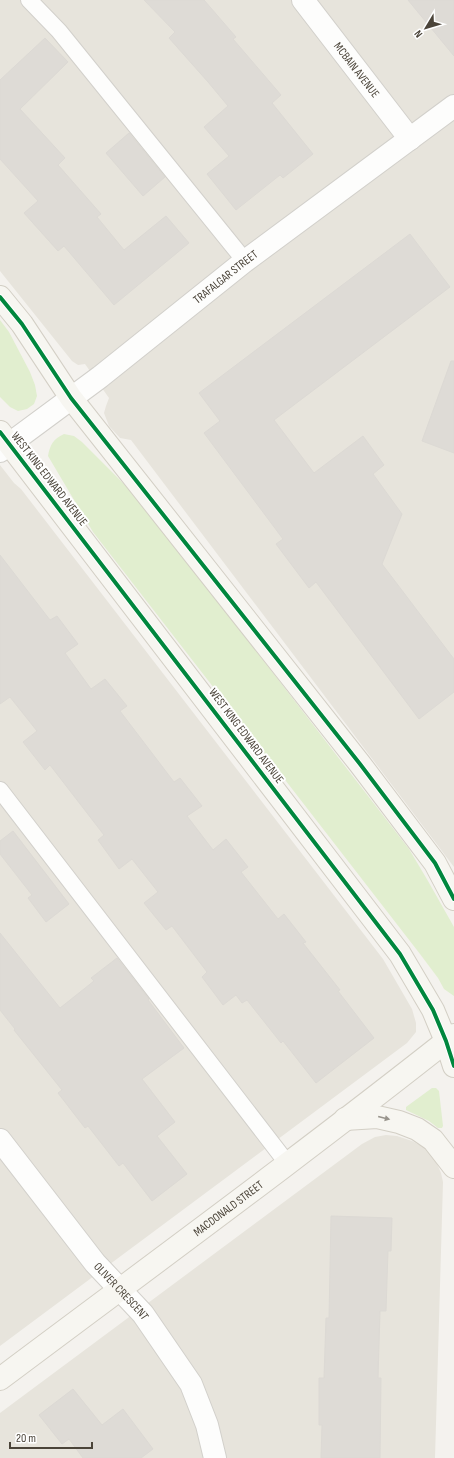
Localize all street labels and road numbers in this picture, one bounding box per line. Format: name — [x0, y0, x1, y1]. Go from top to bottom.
street label: MCBAIN AVENUE — [331, 39, 383, 101]
street label: TRAFALGAR STREET — [190, 247, 261, 307]
street label: WEST KING EDWARD AVENUE — [8, 429, 90, 529]
street label: WEST KING EDWARD AVENUE — [205, 685, 287, 787]
street label: MACDONALD STREET — [190, 1177, 266, 1239]
street label: OLIVER CRESCENT — [91, 1259, 152, 1323]

